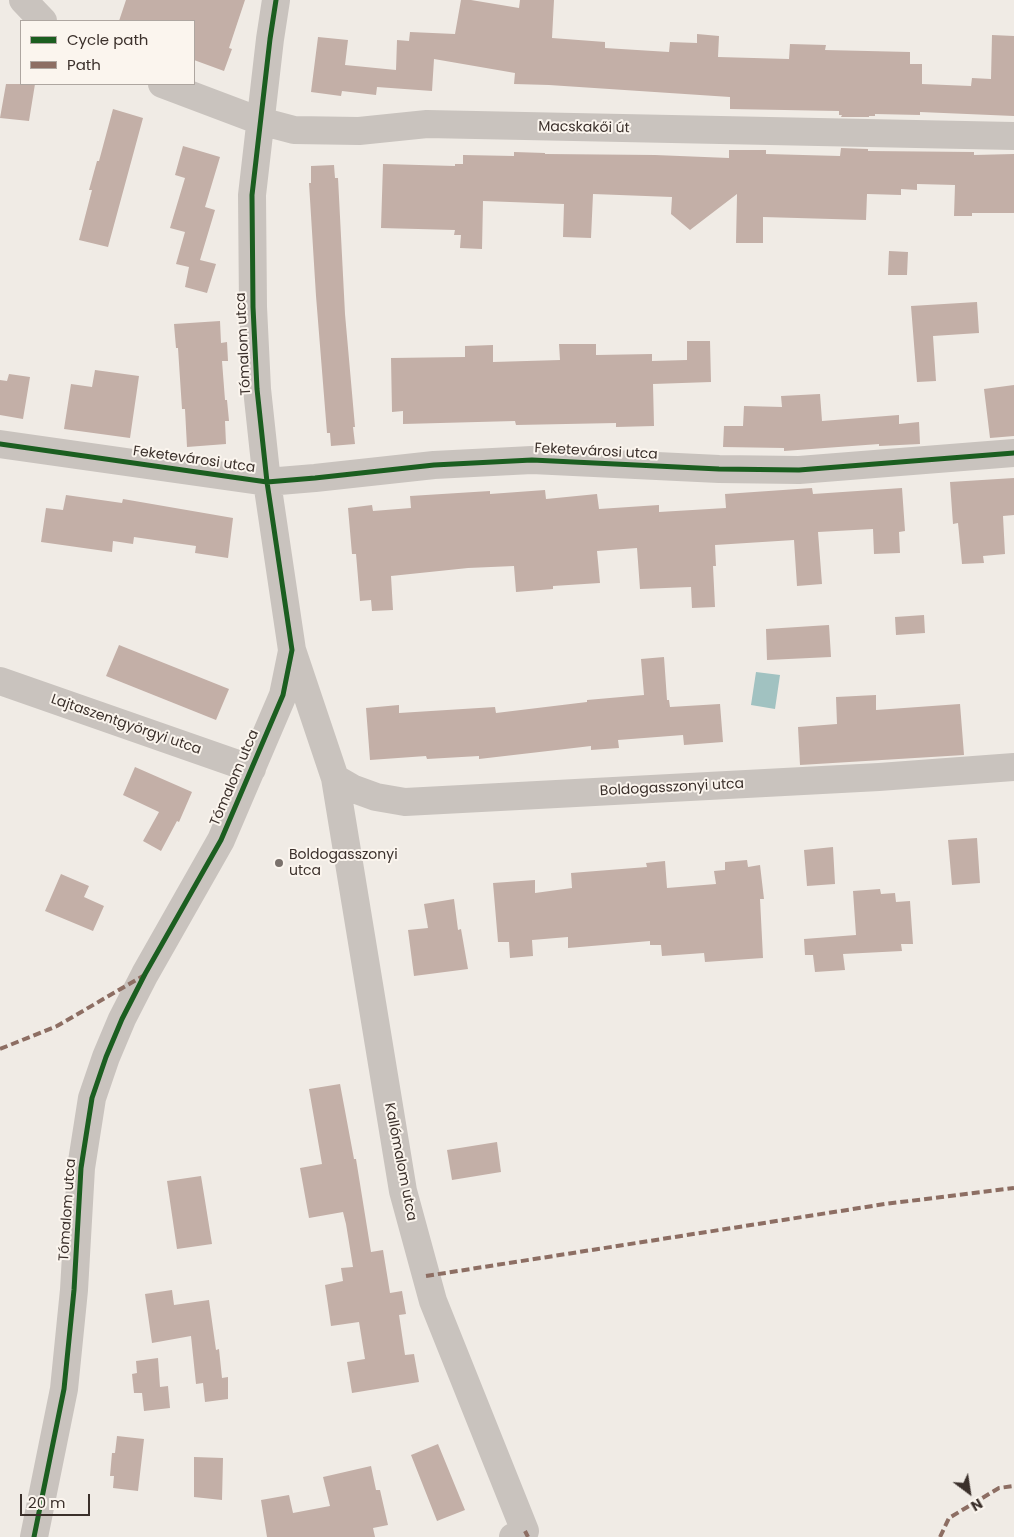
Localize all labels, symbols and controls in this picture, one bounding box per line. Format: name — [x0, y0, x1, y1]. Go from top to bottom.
legend — [20, 20, 195, 85]
text: Cycle path — [67, 29, 148, 50]
text: Path — [67, 54, 101, 75]
street label: Macskakői út — [538, 119, 630, 137]
street label: Tómalom utca — [233, 292, 255, 396]
street label: Feketevárosi utca — [534, 440, 658, 464]
street label: Feketevárosi utca — [132, 443, 256, 477]
street label: Lajtaszentgyörgyi utca — [49, 691, 203, 759]
street label: Tómalom utca — [207, 727, 263, 829]
street label: Boldogasszonyi utca — [599, 776, 745, 800]
place label: Boldogasszonyi utca — [289, 847, 398, 880]
marker: Boldogasszonyi utca — [273, 857, 285, 869]
street label: Kallómalom utca — [380, 1101, 420, 1223]
street label: Tómalom utca — [56, 1158, 80, 1262]
north arrow — [944, 1467, 994, 1517]
scale bar — [22, 1484, 92, 1516]
text: 20 m — [28, 1492, 66, 1513]
text: N — [967, 1494, 986, 1516]

